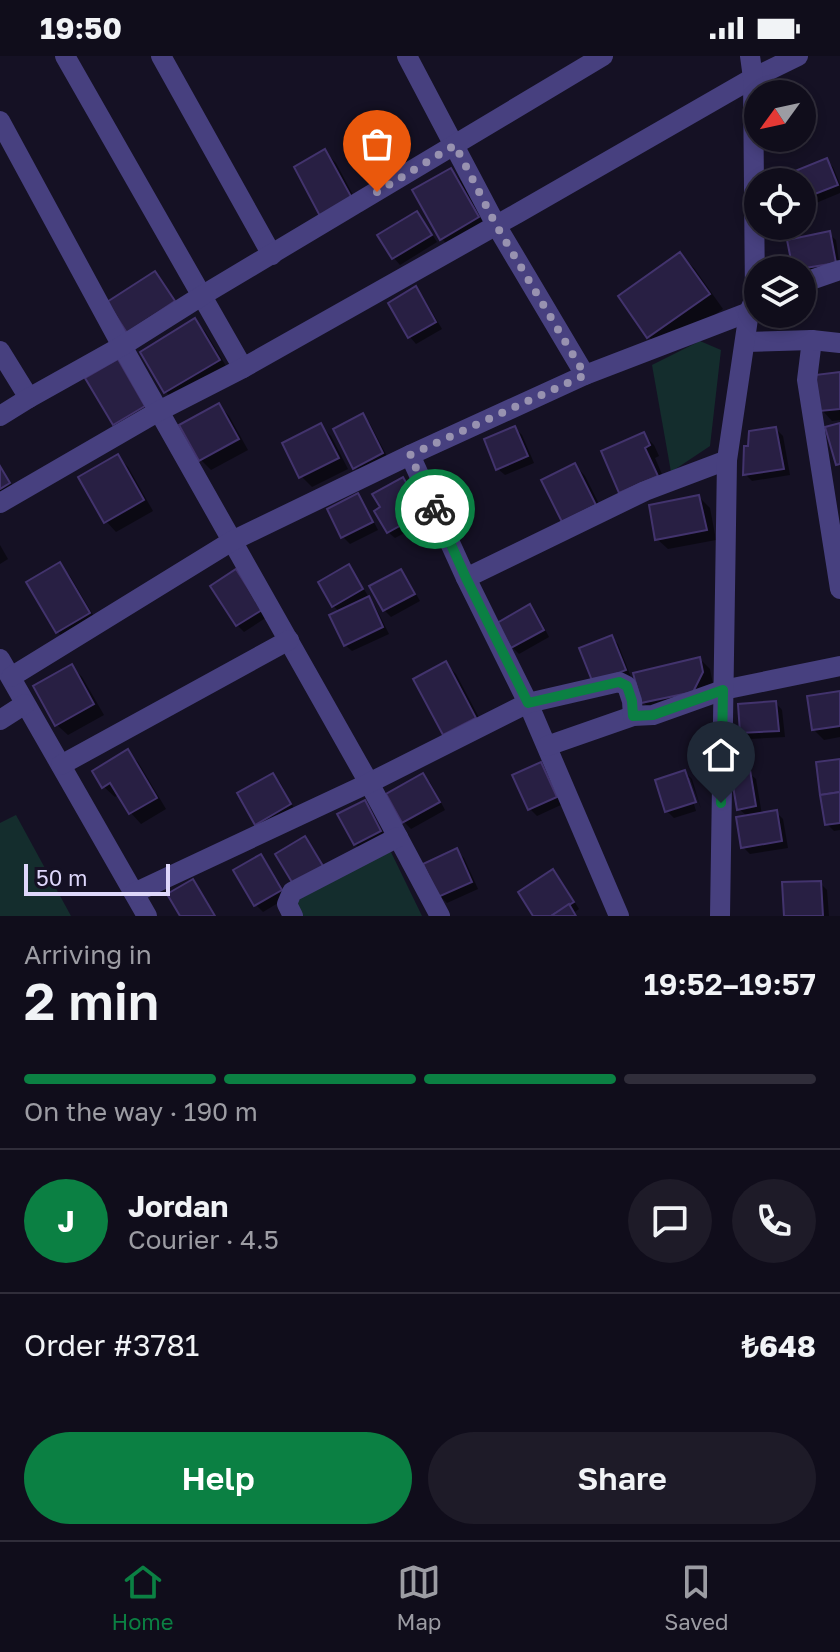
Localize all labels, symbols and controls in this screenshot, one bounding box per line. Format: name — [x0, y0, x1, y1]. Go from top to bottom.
text: 19:50 — [40, 10, 122, 46]
north arrow — [744, 80, 816, 152]
map controls — [744, 80, 816, 328]
pin — [343, 110, 411, 192]
icon: bag — [355, 122, 399, 166]
button: locate — [744, 168, 816, 240]
button: layers — [744, 256, 816, 328]
courier — [395, 469, 475, 549]
icon: bike — [413, 487, 457, 531]
pin — [687, 721, 755, 803]
icon: home — [699, 733, 743, 777]
scale bar — [24, 860, 170, 896]
text: 50 m — [36, 864, 87, 891]
text: Arriving in — [24, 939, 152, 970]
text: 19:52–19:57 — [644, 966, 816, 1002]
text: 2 min — [24, 969, 159, 1031]
text: On the way · 190 m — [24, 1096, 258, 1127]
button: chat — [628, 1179, 712, 1263]
button: phone — [732, 1179, 816, 1263]
text: Jordan — [128, 1188, 228, 1224]
text: J — [57, 1203, 75, 1239]
text: Courier · 4.5 — [128, 1224, 279, 1255]
text: Order #3781 — [24, 1327, 199, 1363]
text: ₺648 — [742, 1328, 816, 1364]
button: Help — [24, 1432, 412, 1524]
button: Share — [428, 1432, 816, 1524]
tab: Home — [111, 1560, 174, 1635]
tab: Map — [396, 1560, 441, 1635]
tab: Saved — [664, 1560, 729, 1635]

